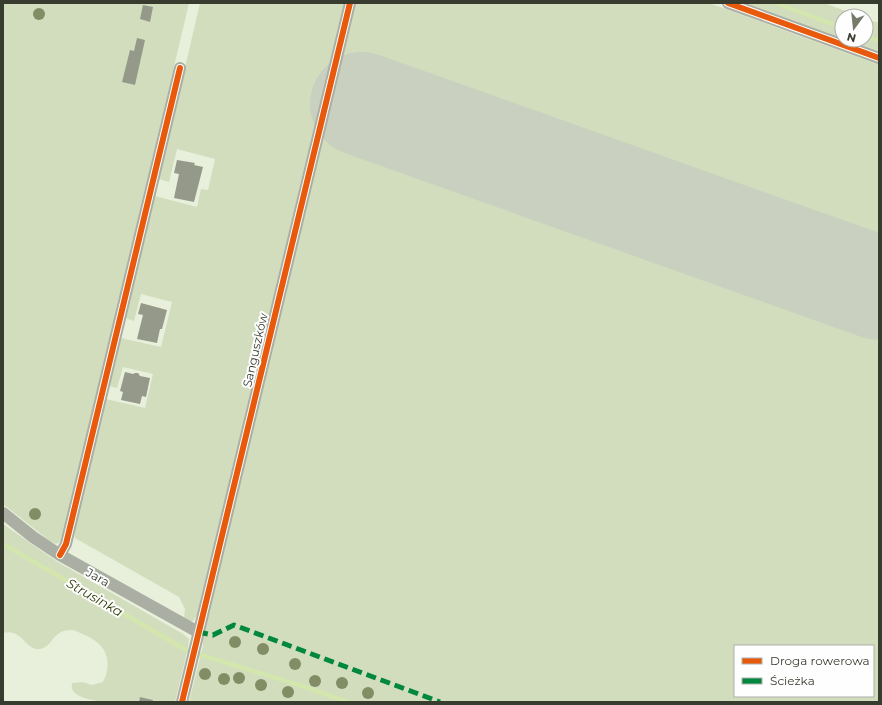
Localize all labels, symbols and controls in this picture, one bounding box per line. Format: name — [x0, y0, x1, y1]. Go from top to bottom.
north arrow — [834, 8, 874, 48]
text: N — [845, 30, 858, 46]
street label: Sanguszków — [239, 311, 271, 389]
street label: Jara — [83, 564, 112, 589]
water label: Strusinka — [64, 575, 126, 620]
legend — [734, 645, 874, 697]
text: Droga rowerowa — [770, 653, 870, 668]
text: Ścieżka — [770, 673, 815, 688]

